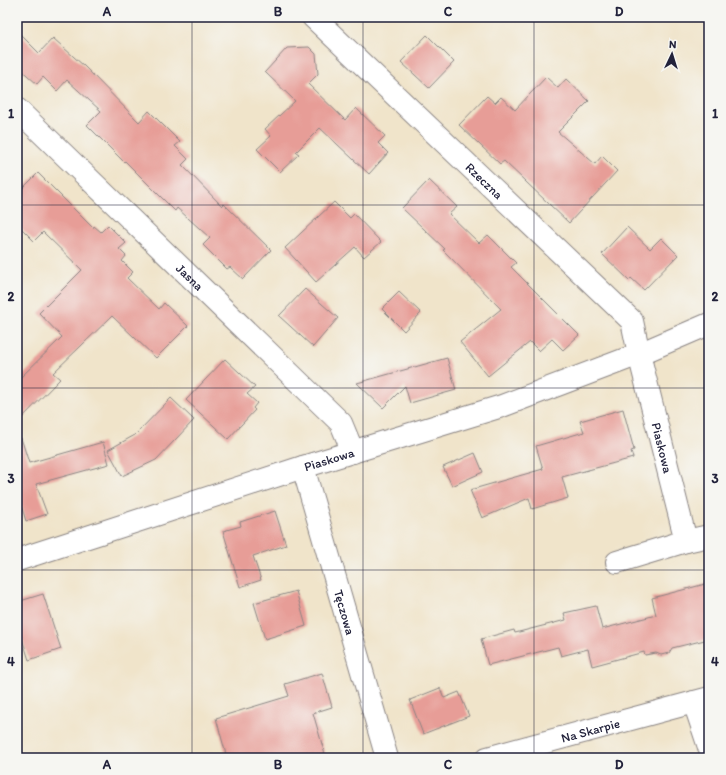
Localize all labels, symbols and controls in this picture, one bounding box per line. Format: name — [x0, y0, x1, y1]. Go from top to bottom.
text: A — [102, 4, 112, 19]
text: B — [274, 4, 283, 19]
text: C — [444, 4, 453, 19]
text: D — [615, 4, 624, 19]
north arrow — [652, 34, 692, 74]
text: N — [668, 38, 677, 51]
text: 1 — [8, 106, 14, 121]
text: 1 — [712, 106, 718, 121]
street label: Rzeczna — [462, 160, 506, 203]
street label: Jasna — [173, 261, 207, 294]
text: 2 — [8, 289, 15, 304]
text: 2 — [712, 289, 719, 304]
street label: Piaskowa — [648, 421, 676, 475]
street label: Piaskowa — [302, 445, 356, 474]
text: 3 — [7, 471, 15, 486]
text: 3 — [711, 471, 719, 486]
street label: Tęczowa — [331, 588, 358, 637]
text: 4 — [7, 654, 15, 669]
text: 4 — [711, 654, 719, 669]
street label: Na Skarpie — [559, 715, 621, 746]
text: A — [102, 757, 112, 772]
text: B — [274, 757, 283, 772]
text: C — [444, 757, 453, 772]
text: D — [615, 757, 624, 772]

